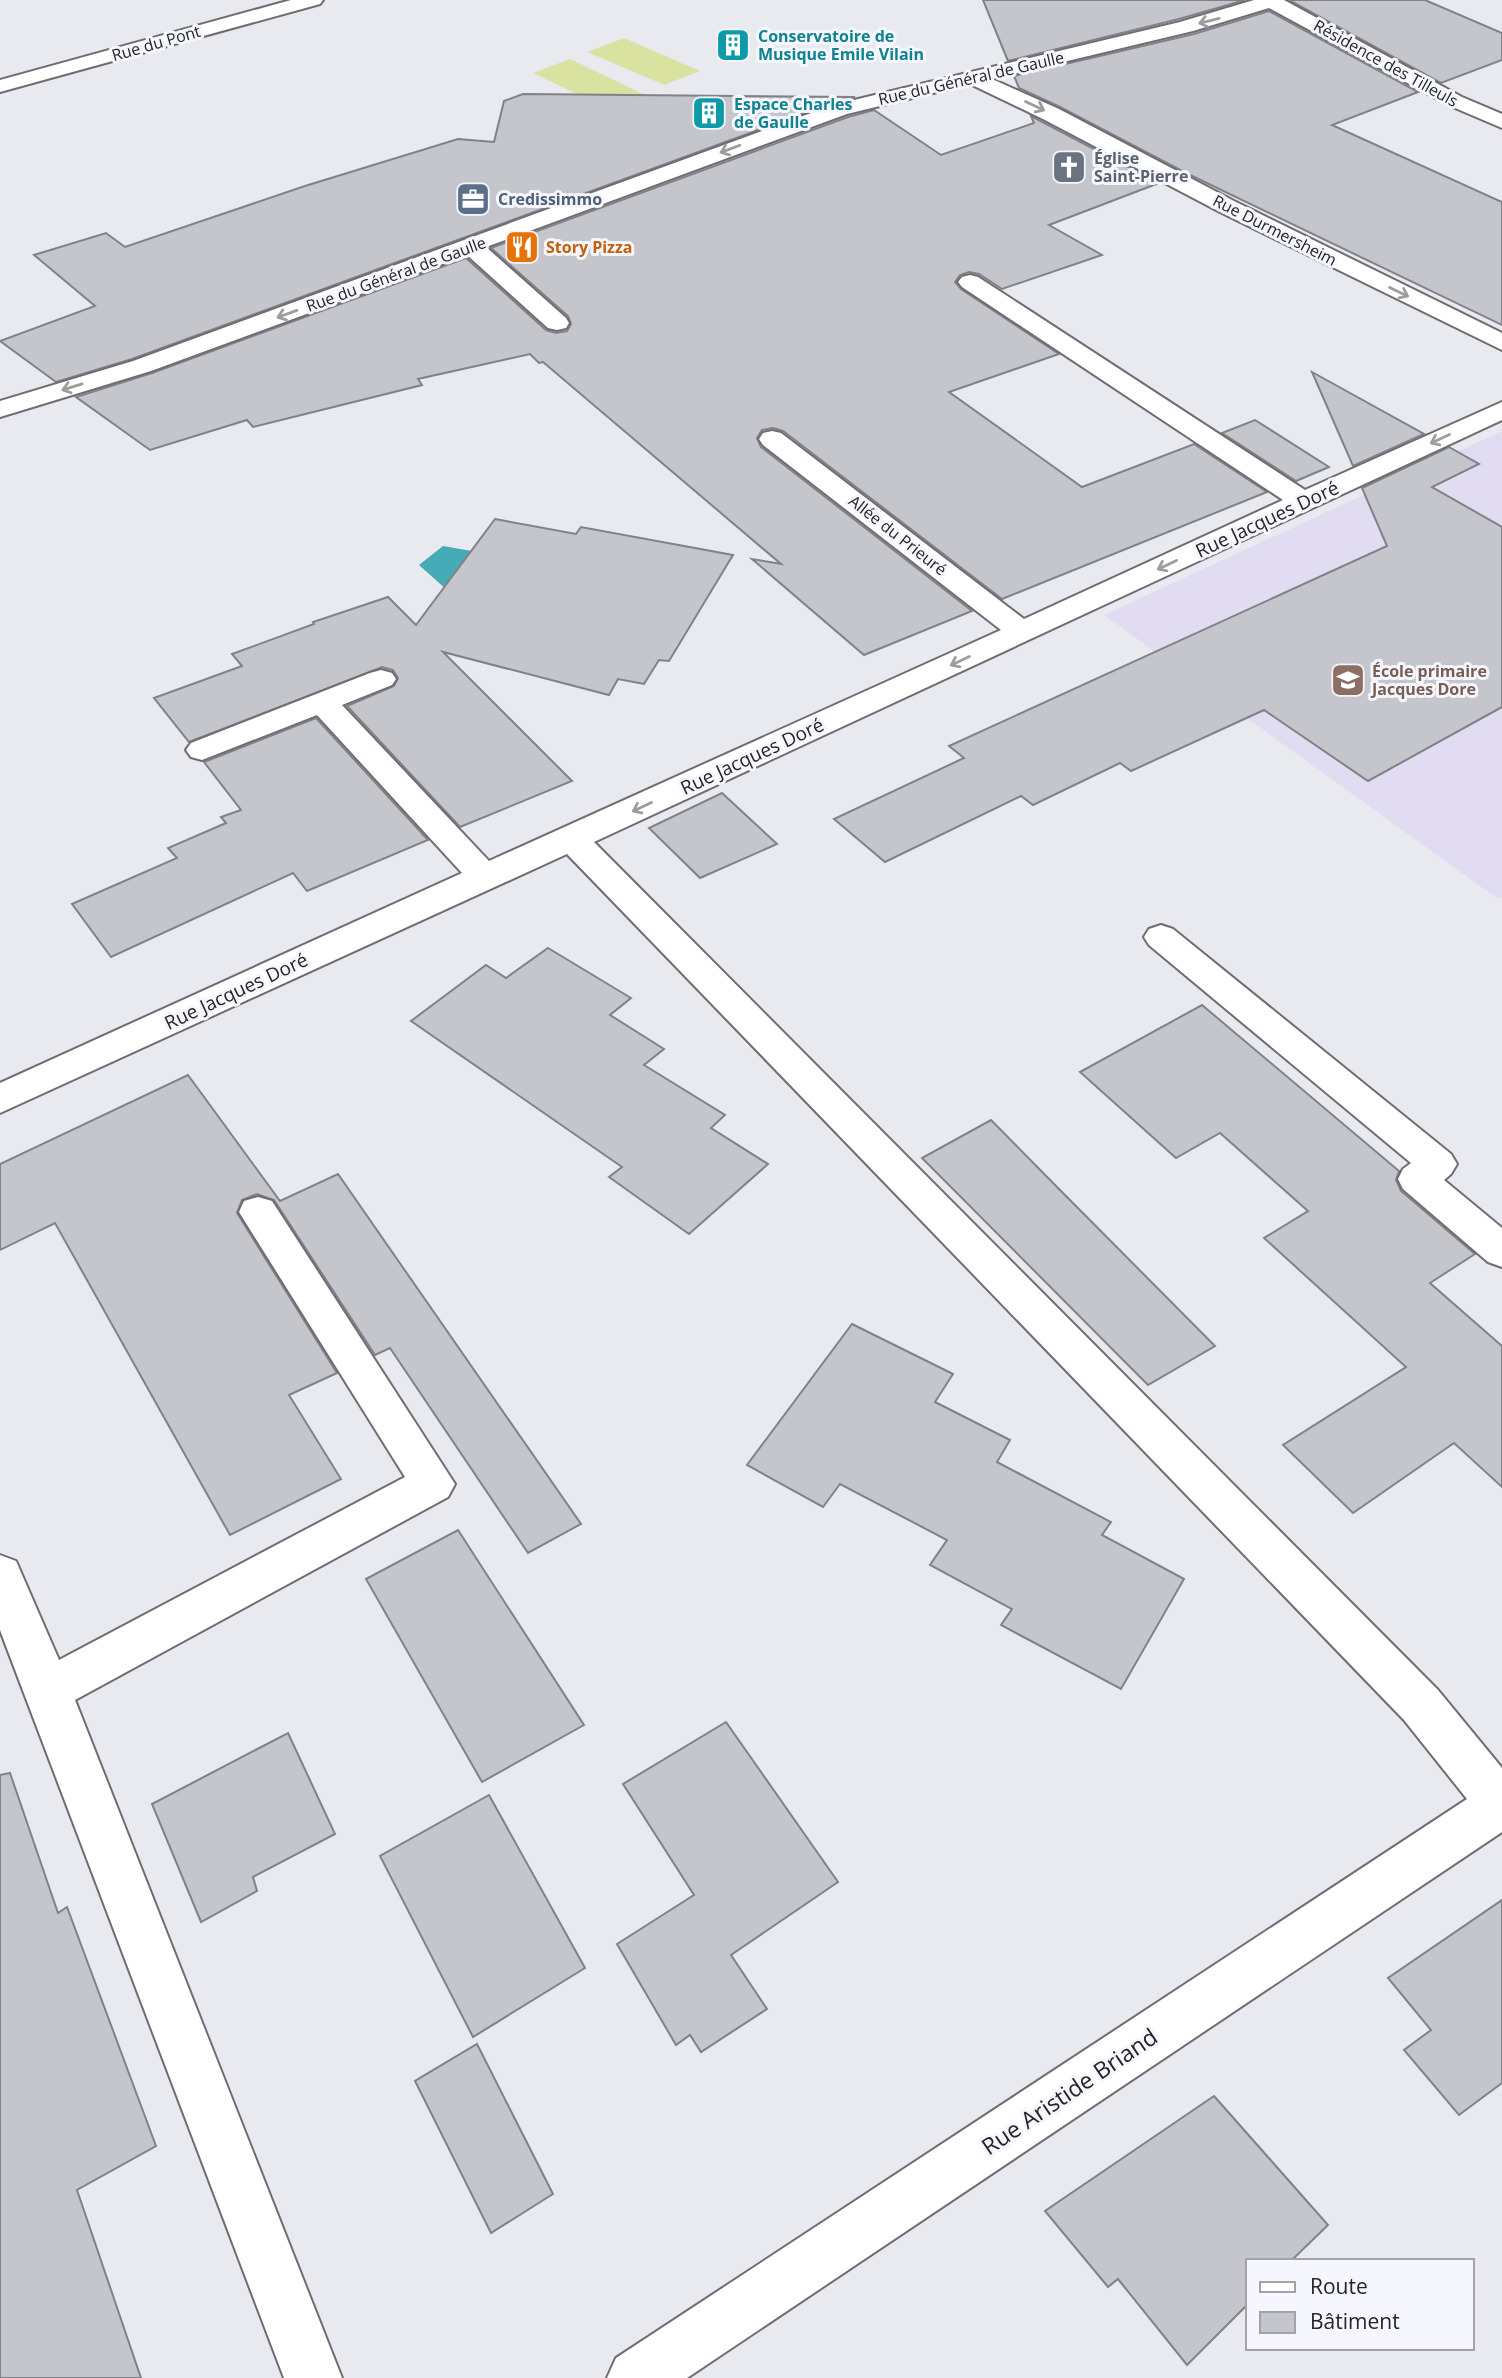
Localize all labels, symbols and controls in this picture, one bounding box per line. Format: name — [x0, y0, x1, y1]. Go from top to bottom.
street label: Résidence des Tilleuls — [1310, 14, 1462, 112]
one-way arrow — [1198, 15, 1221, 28]
street label: Rue du Pont — [109, 20, 203, 66]
place label: Conservatoire de Musique Emile Vilain — [758, 25, 924, 65]
building icon: Conservatoire de Musique Emile Vilain — [714, 26, 752, 64]
street label: Rue du Général de Gaulle — [876, 46, 1066, 110]
place label: Espace Charles de Gaulle — [734, 93, 853, 133]
building icon: Espace Charles de Gaulle — [690, 94, 728, 132]
one-way arrow — [1024, 100, 1045, 114]
one-way arrow — [719, 144, 741, 157]
place label: Église Saint-Pierre — [1094, 147, 1188, 187]
church icon: Église Saint-Pierre — [1050, 148, 1088, 186]
office icon: Credissimmo — [454, 180, 492, 218]
place label: Credissimmo — [498, 188, 602, 210]
street label: Rue Durmersheim — [1209, 189, 1341, 271]
restaurant icon: Story Pizza — [503, 228, 541, 266]
street label: Rue du Général de Gaulle — [303, 231, 489, 317]
place label: Story Pizza — [546, 236, 632, 258]
one-way arrow — [1388, 285, 1409, 299]
one-way arrow — [276, 309, 298, 321]
one-way arrow — [61, 382, 83, 395]
one-way arrow — [1430, 433, 1451, 446]
street label: Rue Jacques Doré — [1191, 474, 1343, 564]
street label: Allée du Prieuré — [844, 490, 952, 580]
one-way arrow — [1157, 559, 1178, 572]
one-way arrow — [950, 655, 972, 668]
place label: École primaire Jacques Dore — [1370, 660, 1487, 700]
school or university icon: École primaire Jacques Dore — [1329, 661, 1367, 699]
street label: Rue Jacques Doré — [676, 711, 828, 801]
one-way arrow — [632, 801, 654, 814]
street label: Rue Jacques Doré — [160, 946, 312, 1036]
street label: Rue Aristide Briand — [975, 2020, 1163, 2162]
legend — [1246, 2259, 1474, 2350]
text: Route — [1310, 2272, 1368, 2300]
text: Bâtiment — [1310, 2307, 1400, 2335]

